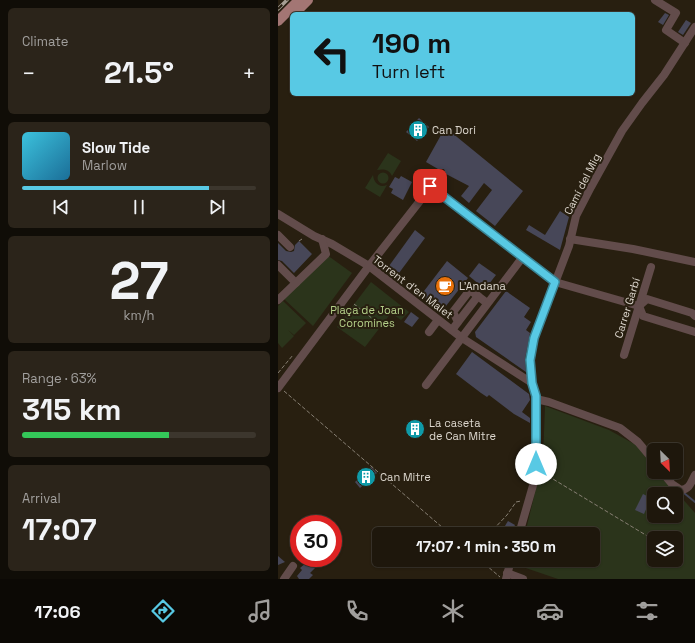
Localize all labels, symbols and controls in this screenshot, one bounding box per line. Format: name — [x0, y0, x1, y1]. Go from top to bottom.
text: 190 m — [372, 25, 451, 61]
icon: left — [306, 28, 358, 80]
text: Climate — [22, 33, 68, 50]
text: 21.5° — [104, 53, 174, 92]
text: − — [22, 59, 36, 87]
text: + — [242, 59, 256, 87]
text: Turn left — [372, 60, 445, 83]
building icon: Can Dori — [407, 119, 429, 141]
place label: Can Dori — [432, 123, 476, 137]
text: Slow Tide — [82, 138, 150, 157]
street label: Camí del Mig — [561, 151, 603, 217]
text: Marlow — [82, 157, 127, 174]
pin — [413, 169, 447, 203]
icon: arrive — [419, 175, 441, 197]
icon: previous — [50, 196, 72, 218]
icon: pause — [128, 196, 150, 218]
icon: next — [206, 196, 228, 218]
text: 27 — [109, 248, 169, 314]
street label: Torrent d'en Malet — [370, 252, 456, 322]
cafe icon: L'Andana — [434, 275, 456, 297]
street label: Carrer Garbí — [611, 276, 643, 340]
place label: L'Andana — [459, 279, 506, 293]
park label: Plaça de Joan Coromines — [330, 303, 404, 330]
text: km/h — [124, 307, 154, 324]
text: Range · 63% — [22, 370, 97, 387]
text: 315 km — [22, 390, 121, 429]
place label: La caseta de Can Mitre — [429, 416, 496, 443]
building icon: La caseta de Can Mitre — [404, 418, 426, 440]
position arrow — [515, 443, 557, 485]
north arrow — [647, 443, 683, 479]
map controls — [647, 443, 683, 567]
building icon: Can Mitre — [355, 466, 377, 488]
place label: Can Mitre — [380, 470, 431, 484]
button: search — [647, 487, 683, 523]
text: Arrival — [22, 490, 61, 507]
text: 17:07 — [22, 510, 97, 549]
speed limit sign: 30 — [290, 515, 342, 567]
button: layers — [647, 531, 683, 567]
text: 17:07 · 1 min · 350 m — [416, 537, 556, 556]
icon: directions — [149, 597, 177, 625]
icon: music — [246, 597, 274, 625]
icon: phone — [343, 597, 371, 625]
icon: climate — [439, 597, 467, 625]
icon: car — [536, 597, 564, 625]
icon: filters — [633, 597, 661, 625]
text: 17:06 — [34, 600, 81, 623]

